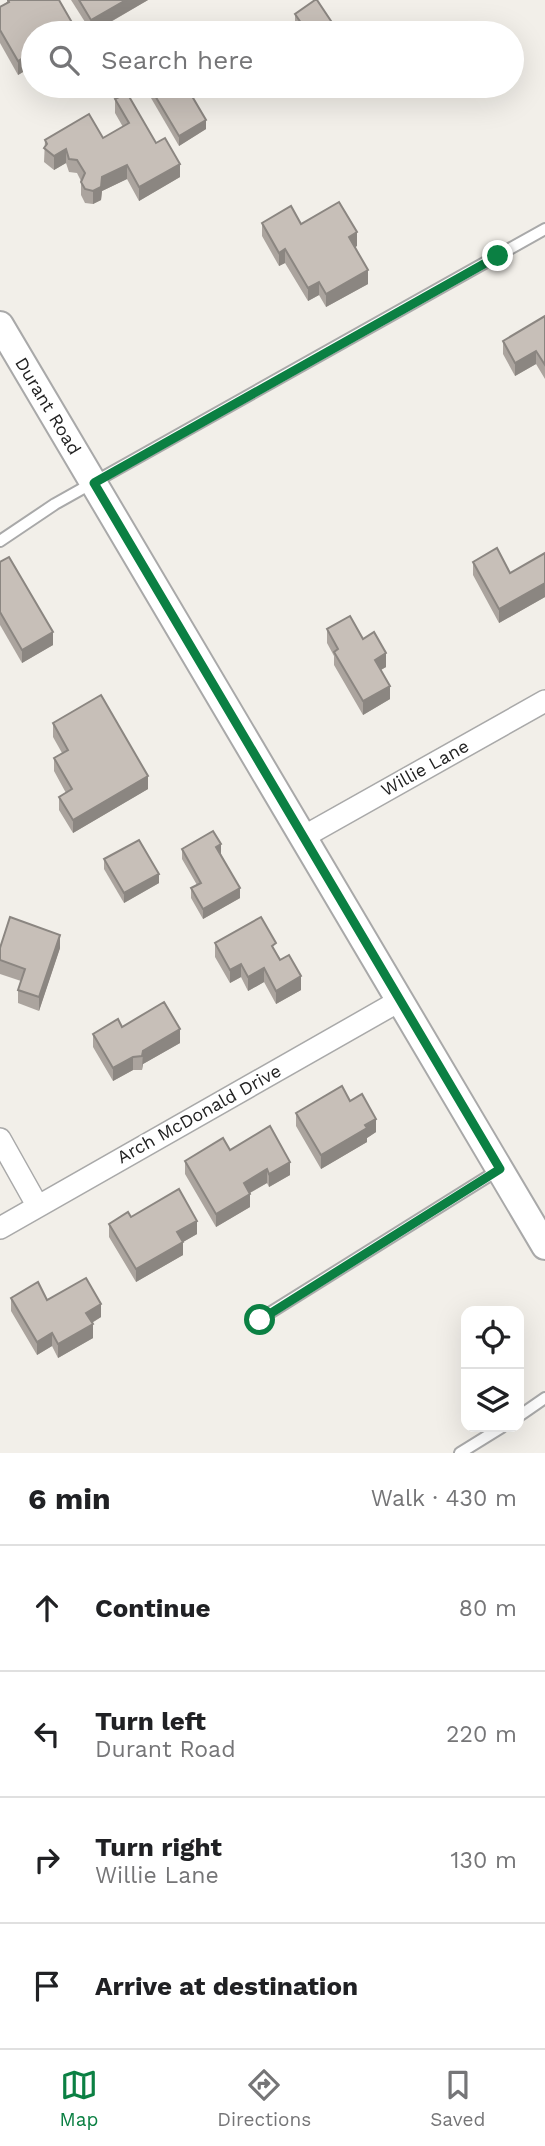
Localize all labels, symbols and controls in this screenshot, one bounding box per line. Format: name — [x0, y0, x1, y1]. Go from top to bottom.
search box — [21, 21, 524, 98]
icon: search — [45, 41, 83, 79]
text: Search here — [101, 45, 253, 75]
route end — [482, 240, 513, 271]
street label: Durant Road — [11, 353, 86, 458]
street label: Willie Lane — [377, 735, 472, 800]
street label: Arch McDonald Drive — [113, 1060, 284, 1167]
route start — [244, 1304, 275, 1335]
map controls — [461, 1306, 524, 1432]
button: locate — [461, 1306, 524, 1369]
button: layers — [461, 1369, 524, 1432]
text: 6 min — [28, 1481, 111, 1516]
text: Walk · 430 m — [371, 1485, 517, 1512]
icon: ahead — [28, 1589, 66, 1627]
text: Continue — [95, 1593, 211, 1623]
text: 80 m — [459, 1595, 517, 1622]
text: Turn left — [95, 1706, 206, 1736]
icon: left — [28, 1715, 66, 1753]
text: 220 m — [446, 1721, 517, 1748]
text: Durant Road — [95, 1736, 236, 1763]
text: Turn right — [95, 1832, 222, 1862]
icon: right — [28, 1841, 66, 1879]
text: 130 m — [451, 1847, 517, 1874]
text: Willie Lane — [95, 1862, 219, 1889]
icon: arrive — [28, 1967, 66, 2005]
text: Arrive at destination — [95, 1971, 358, 2001]
tab: Map — [60, 2066, 98, 2131]
tab: Directions — [217, 2066, 311, 2131]
tab: Saved — [430, 2066, 485, 2131]

